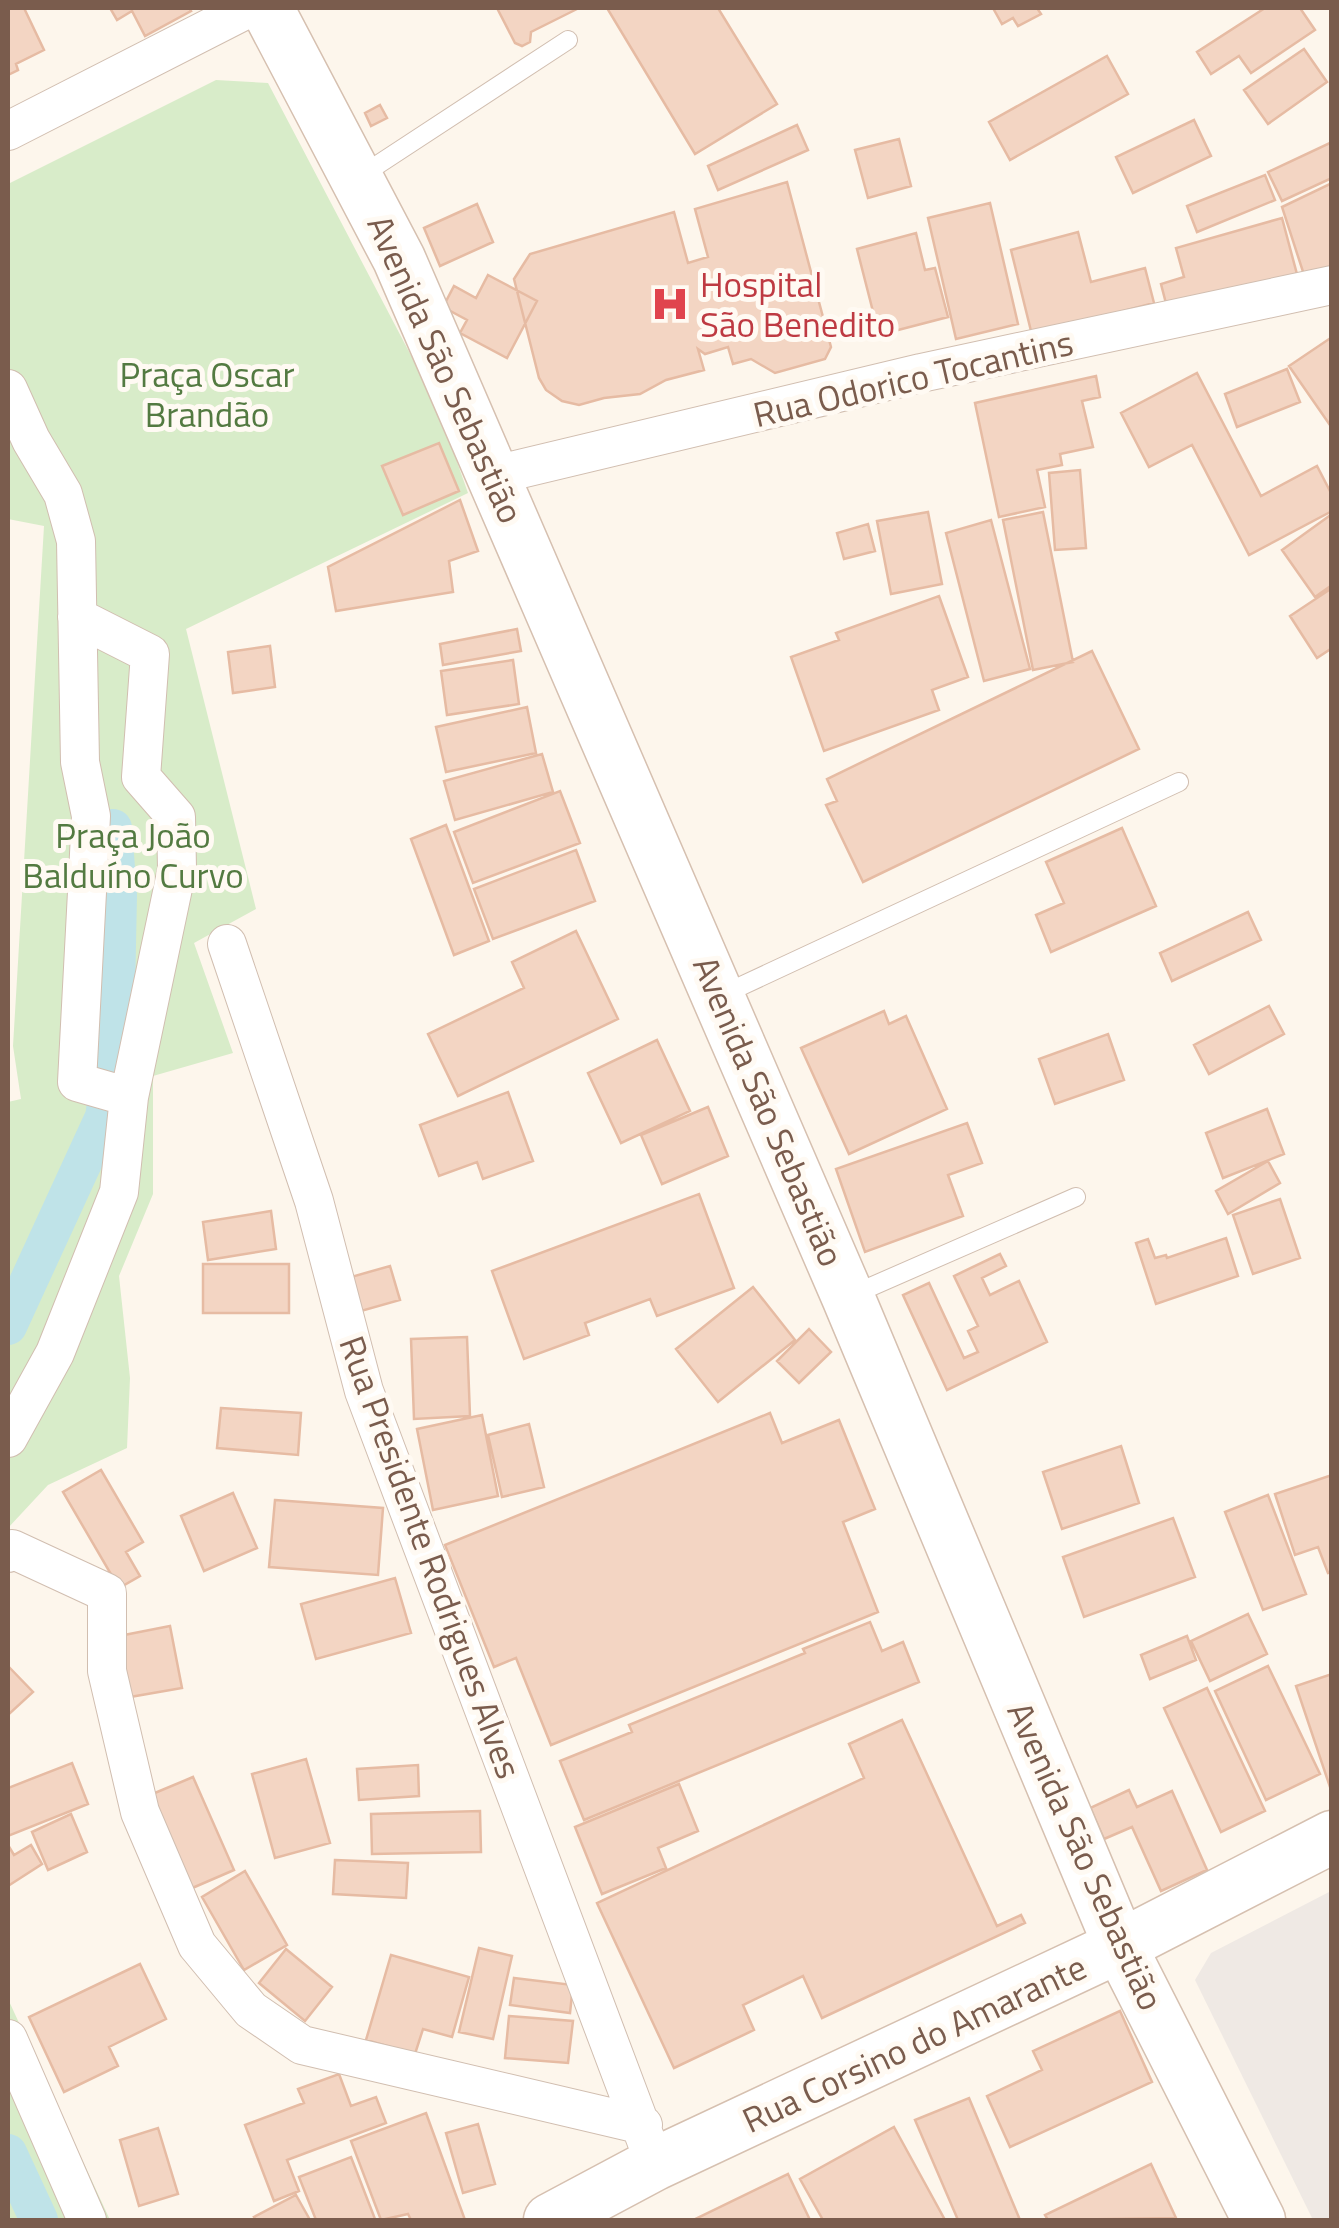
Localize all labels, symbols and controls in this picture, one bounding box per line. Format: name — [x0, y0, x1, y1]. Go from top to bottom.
street label: Avenida São Sebastião — [354, 206, 538, 532]
place label: Hospital São Benedito — [700, 257, 895, 351]
hospital icon: Hospital São Benedito — [649, 283, 691, 325]
street label: Rua Odorico Tocantins — [748, 315, 1078, 441]
park label: Praça Oscar Brandão — [119, 347, 295, 441]
park label: Praça João Balduíno Curvo — [22, 808, 244, 902]
street label: Avenida São Sebastião — [679, 948, 859, 1274]
street label: Rua Presidente Rodrigues Alves — [326, 1328, 536, 1786]
street label: Avenida São Sebastião — [994, 1693, 1178, 2019]
street label: Rua Corsino do Amarante — [733, 1939, 1095, 2147]

